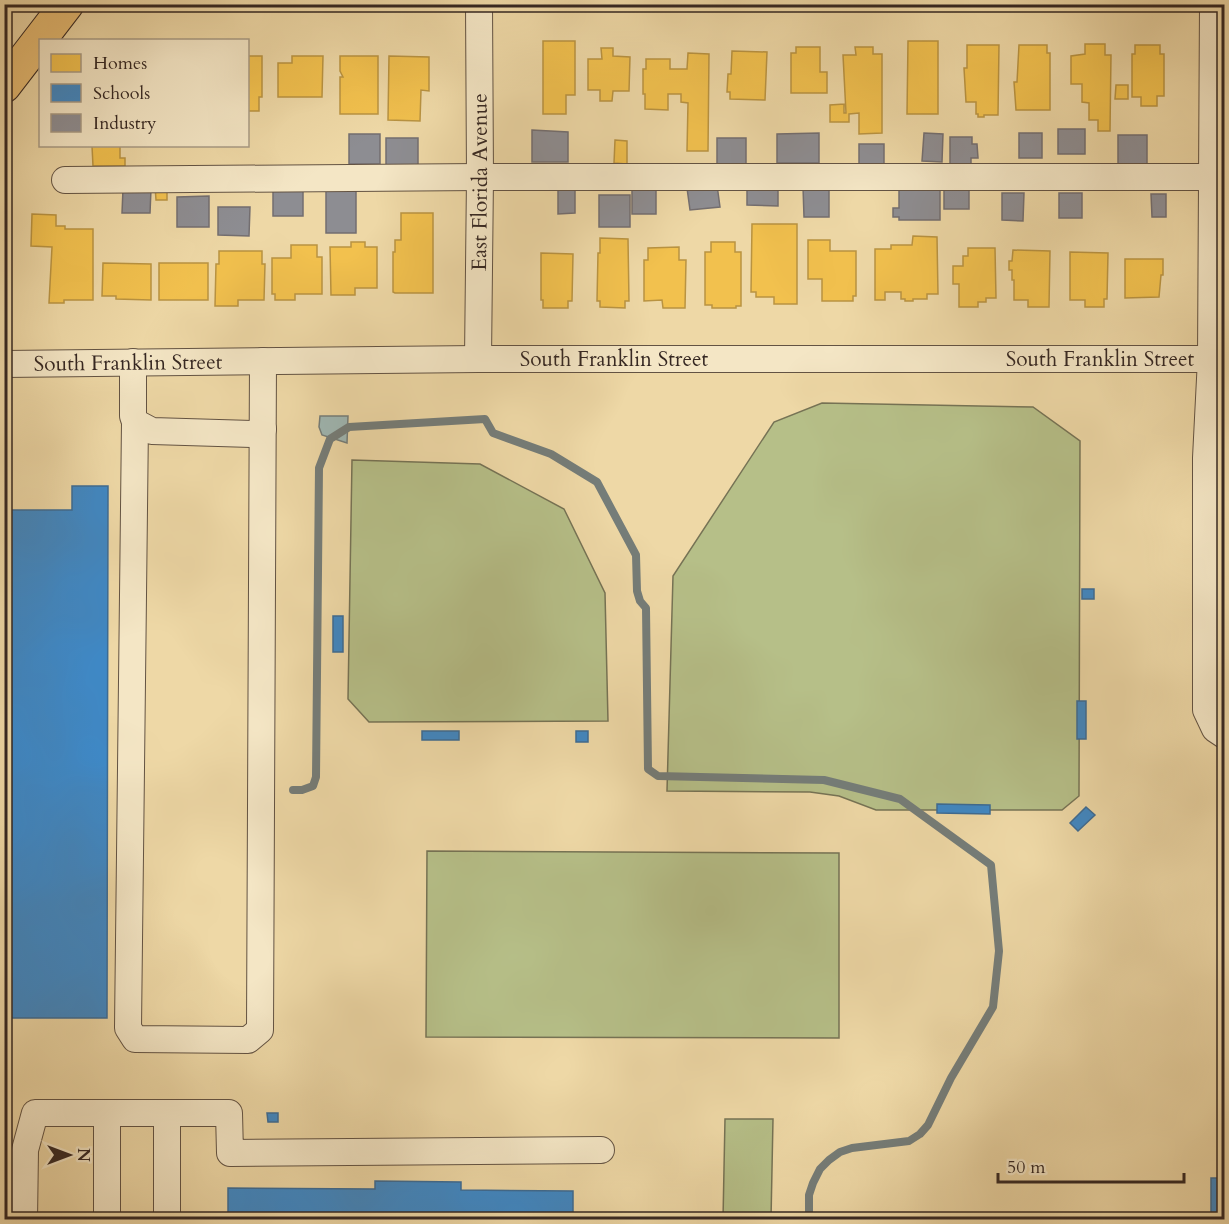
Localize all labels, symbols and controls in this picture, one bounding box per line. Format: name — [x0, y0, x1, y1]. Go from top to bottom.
legend — [39, 39, 249, 147]
text: Homes — [93, 51, 147, 76]
text: Schools — [93, 81, 150, 106]
street label: East Florida Avenue — [464, 93, 495, 271]
text: Industry — [93, 111, 157, 136]
street label: South Franklin Street — [520, 345, 709, 374]
street label: South Franklin Street — [1006, 345, 1195, 374]
street label: South Franklin Street — [34, 347, 223, 378]
north arrow — [39, 1125, 99, 1185]
scale bar — [998, 1146, 1184, 1184]
text: N — [72, 1148, 94, 1162]
text: 50 m — [1007, 1155, 1046, 1180]

